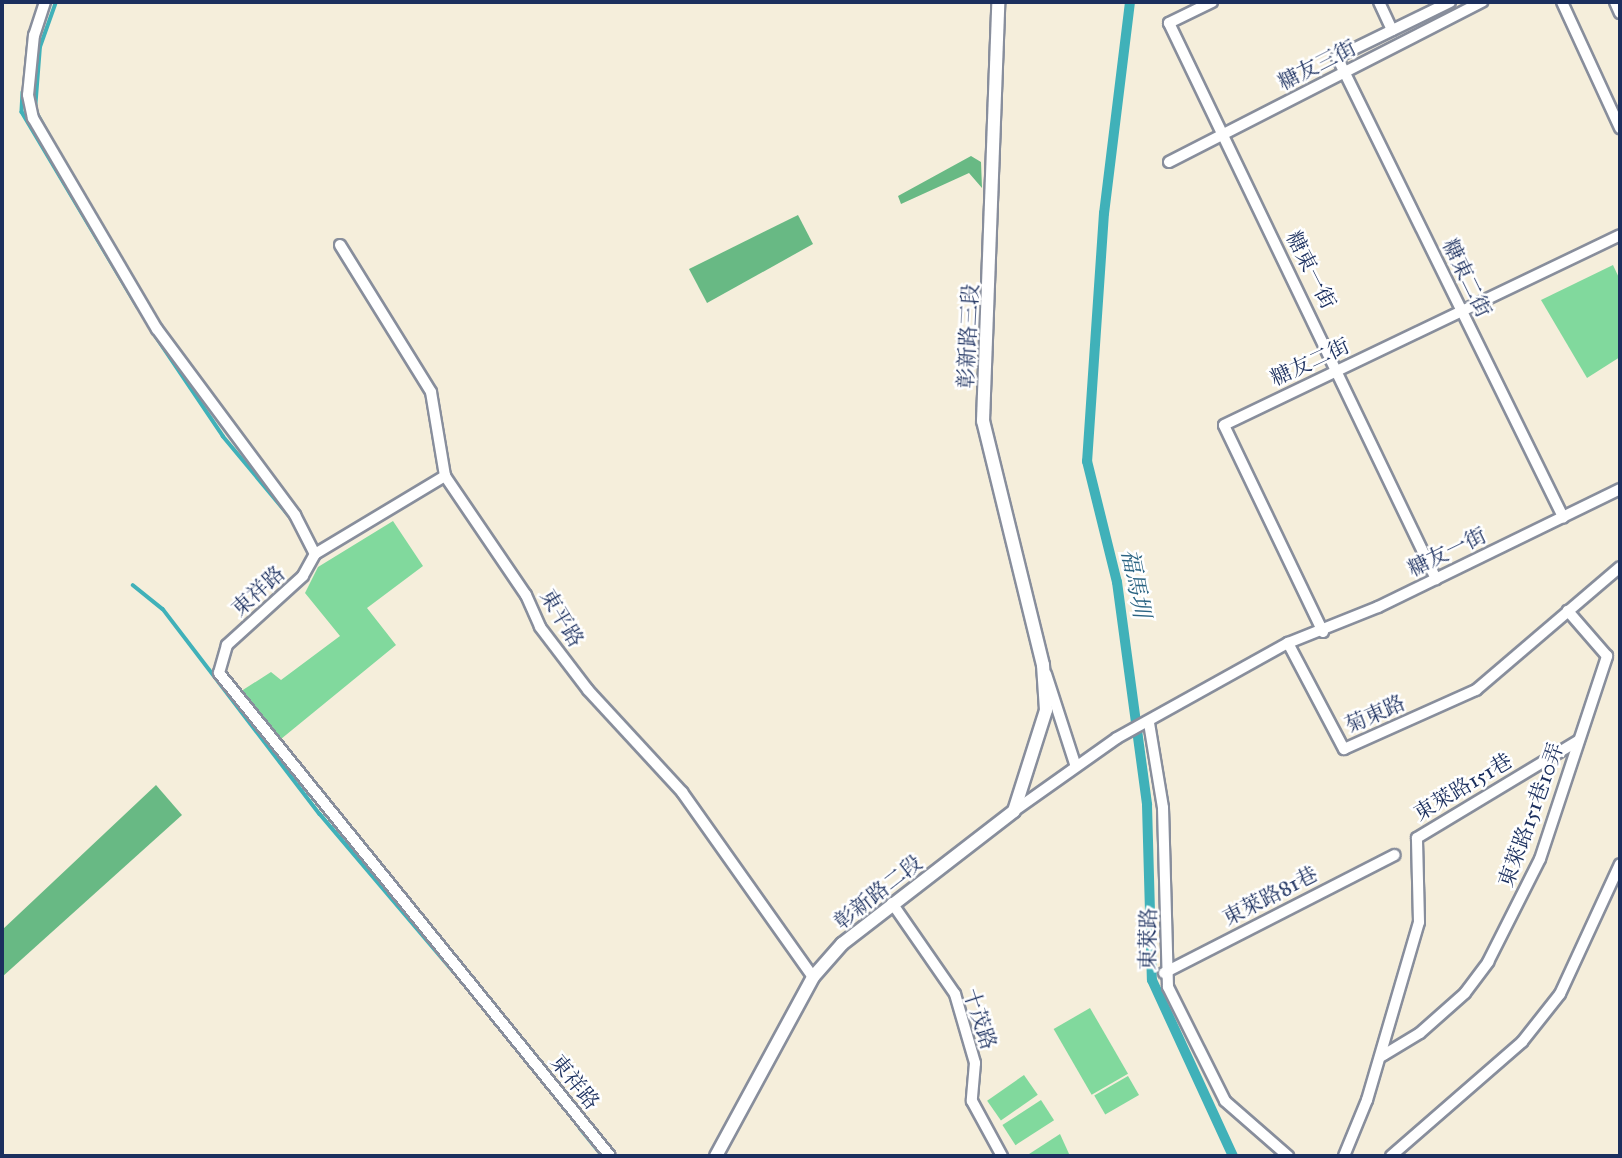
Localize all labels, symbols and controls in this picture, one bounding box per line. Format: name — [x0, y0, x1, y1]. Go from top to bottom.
street label: 糖友三街 — [1274, 35, 1360, 95]
street label: 糖東一街 — [1281, 227, 1341, 313]
street label: 糖東二街 — [1437, 235, 1497, 321]
street label: 彰新路三段 — [953, 283, 983, 389]
street label: 糖友二街 — [1267, 333, 1353, 391]
street label: 糖友一街 — [1404, 522, 1490, 582]
water label: 福馬圳 — [1116, 547, 1156, 619]
street label: 東祥路 — [226, 561, 290, 621]
street label: 東平路 — [535, 585, 589, 651]
street label: 菊東路 — [1341, 690, 1409, 738]
street label: 東萊路151巷10弄 — [1493, 739, 1569, 891]
street label: 東萊路151巷 — [1409, 748, 1517, 826]
street label: 彰新路二段 — [829, 850, 927, 934]
street label: 東萊路81巷 — [1218, 861, 1322, 931]
street label: 東萊路 — [1135, 907, 1161, 971]
street label: 十茂路 — [958, 985, 1002, 1053]
street label: 東祥路 — [545, 1050, 605, 1114]

